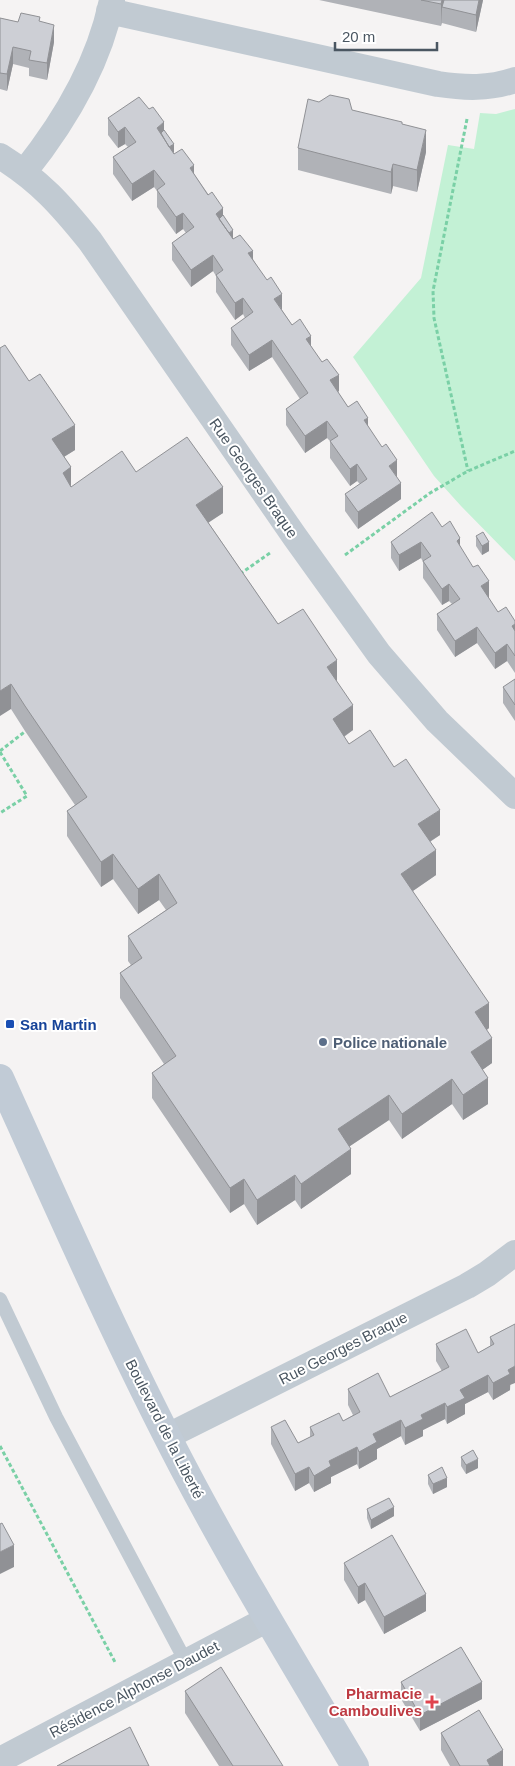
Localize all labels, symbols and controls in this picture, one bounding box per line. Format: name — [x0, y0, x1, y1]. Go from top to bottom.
scale bar — [335, 20, 438, 52]
text: 20 m — [342, 28, 375, 45]
street label: Rue Georges Braque — [206, 415, 302, 541]
place label: San Martin — [20, 1016, 97, 1033]
marker: San Martin — [4, 1018, 16, 1030]
place label: Police nationale — [333, 1034, 447, 1051]
marker: Police nationale — [317, 1036, 329, 1048]
street label: Rue Georges Braque — [276, 1308, 410, 1388]
street label: Boulevard de la Liberté — [122, 1356, 208, 1502]
street label: Résidence Alphonse Daudet — [46, 1637, 222, 1741]
place label: Pharmacie Camboulives — [329, 1685, 422, 1719]
marker: Pharmacie Camboulives — [426, 1696, 438, 1708]

